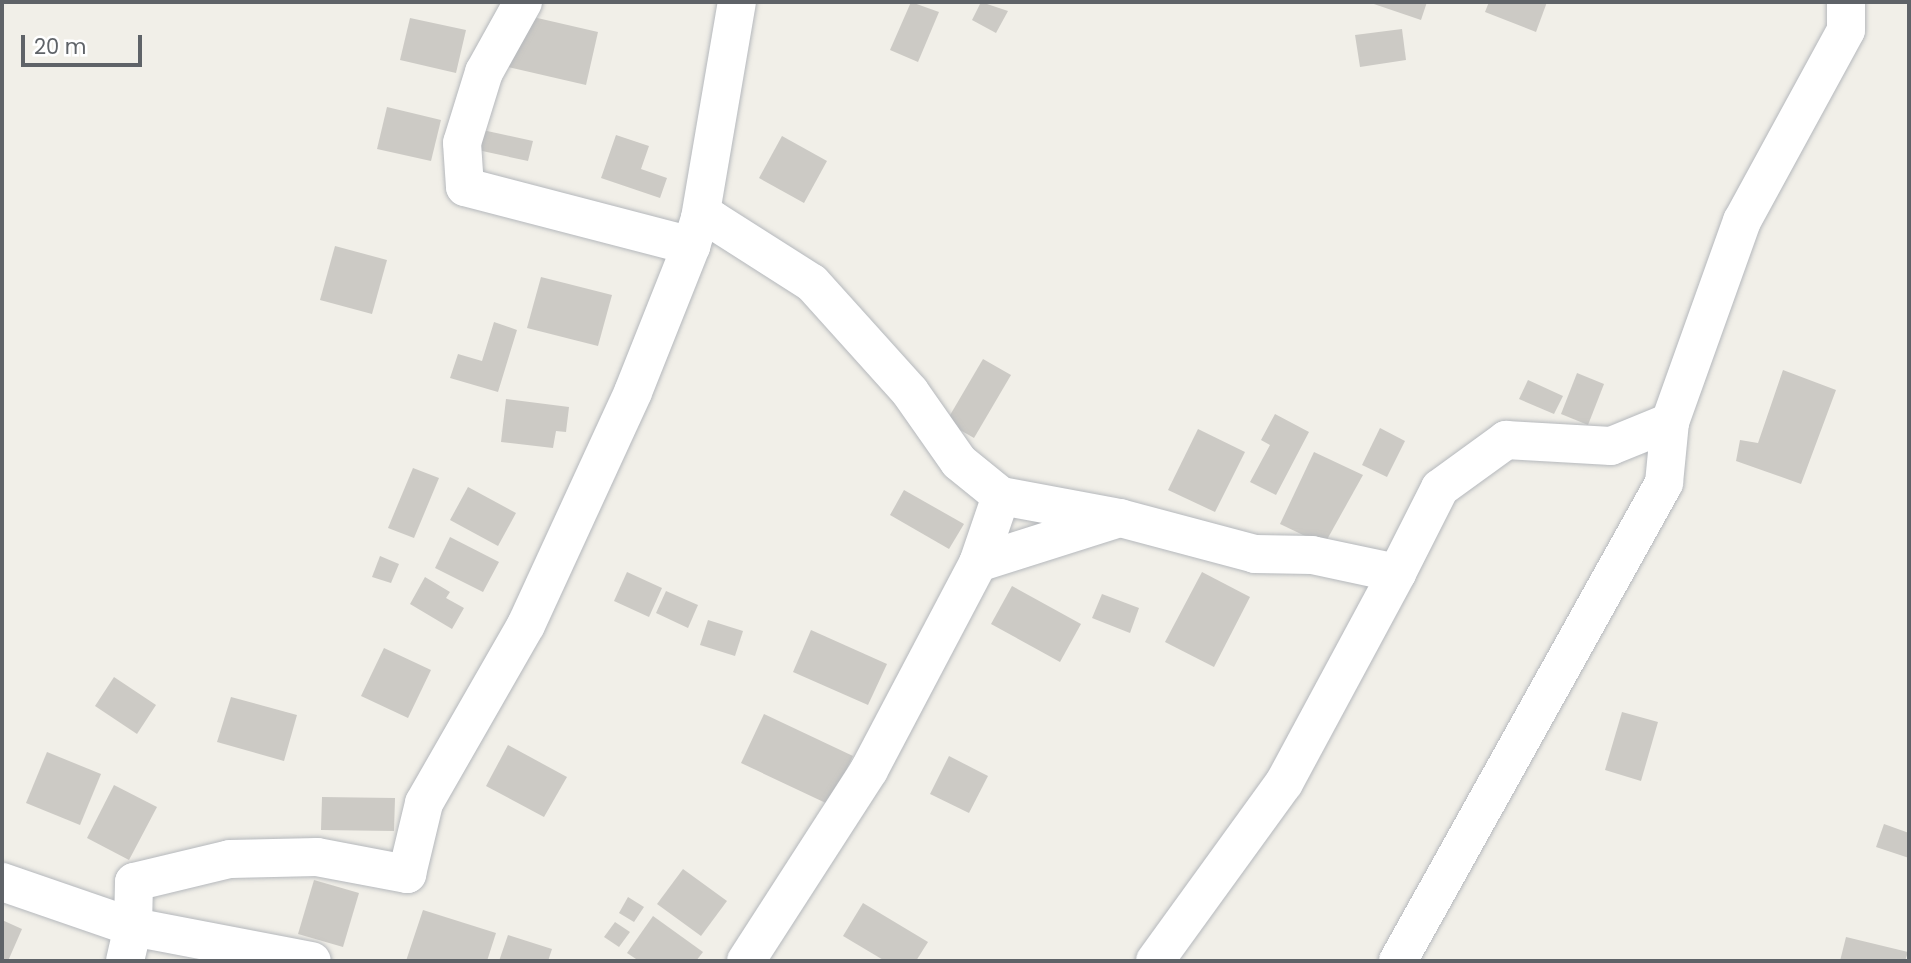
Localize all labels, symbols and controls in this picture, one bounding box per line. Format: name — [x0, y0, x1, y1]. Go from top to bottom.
scale bar — [24, 21, 145, 65]
text: 20 m — [34, 32, 87, 61]

